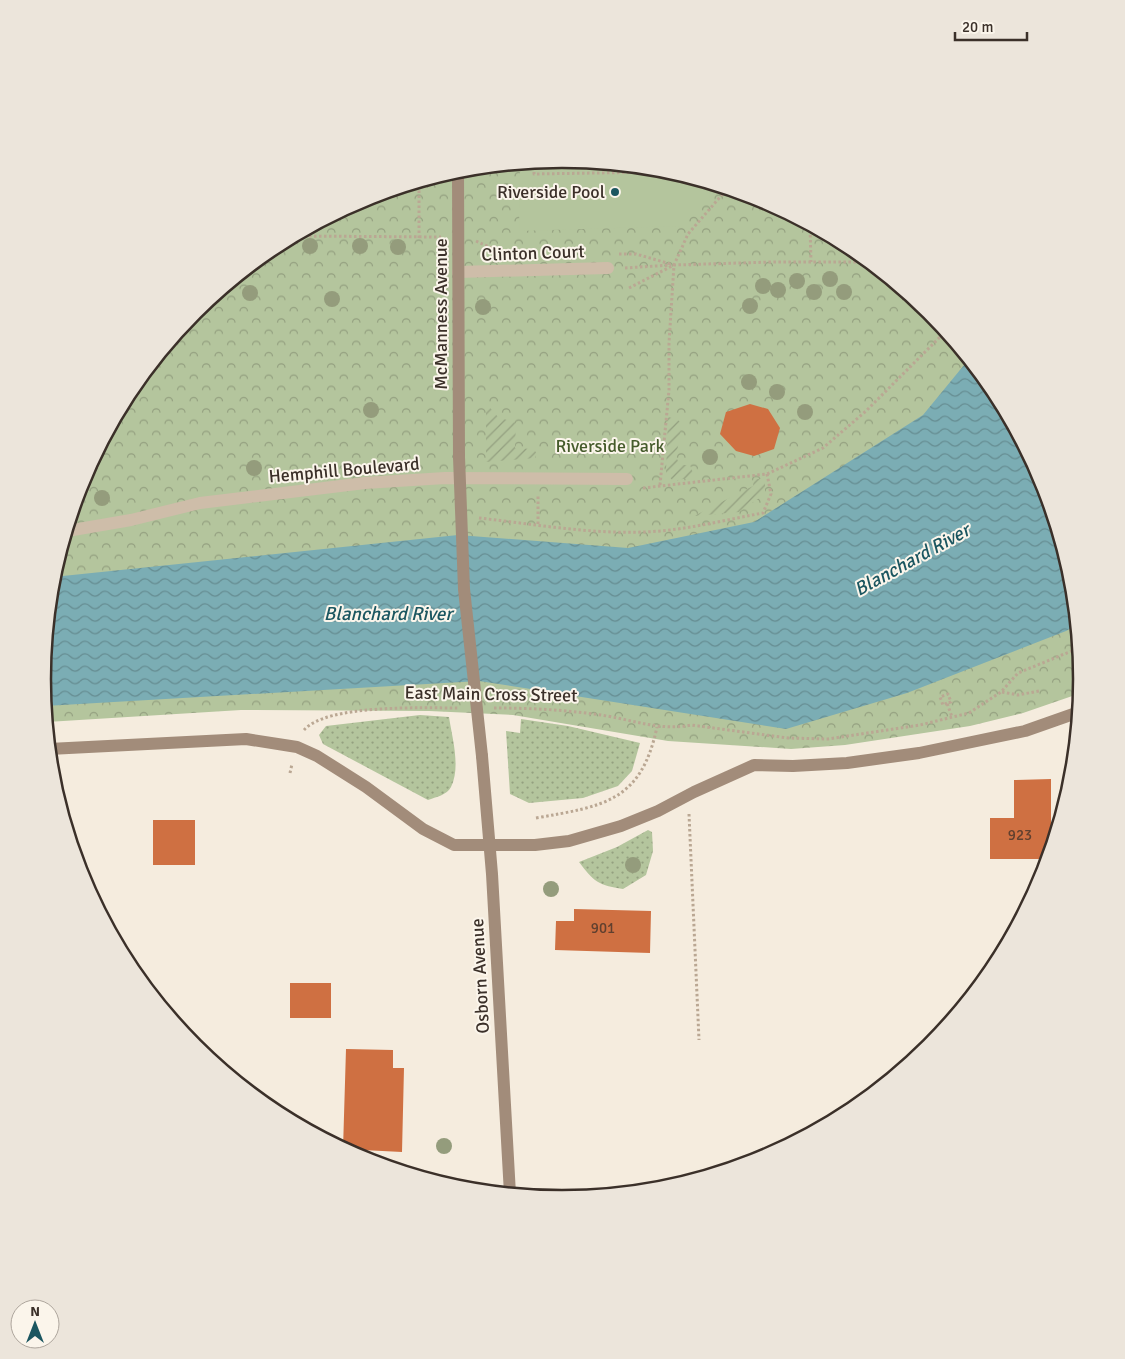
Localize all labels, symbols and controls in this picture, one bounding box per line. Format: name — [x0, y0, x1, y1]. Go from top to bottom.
scale bar — [955, 10, 1028, 42]
text: 20 m — [962, 18, 993, 36]
place label: Riverside Pool — [497, 181, 605, 203]
marker: Riverside Pool — [609, 186, 621, 198]
street label: McManness Avenue — [430, 238, 452, 390]
street label: Clinton Court — [481, 240, 585, 266]
park label: Riverside Park — [556, 435, 665, 457]
street label: Hemphill Boulevard — [268, 452, 420, 488]
water label: Blanchard River — [850, 517, 977, 602]
water label: Blanchard River — [324, 602, 455, 626]
street label: East Main Cross Street — [404, 681, 578, 707]
house number: 923 — [1008, 826, 1032, 844]
street label: Osborn Avenue — [466, 918, 494, 1034]
house number: 901 — [591, 919, 615, 937]
north arrow — [10, 1299, 60, 1349]
text: N — [30, 1303, 40, 1320]

